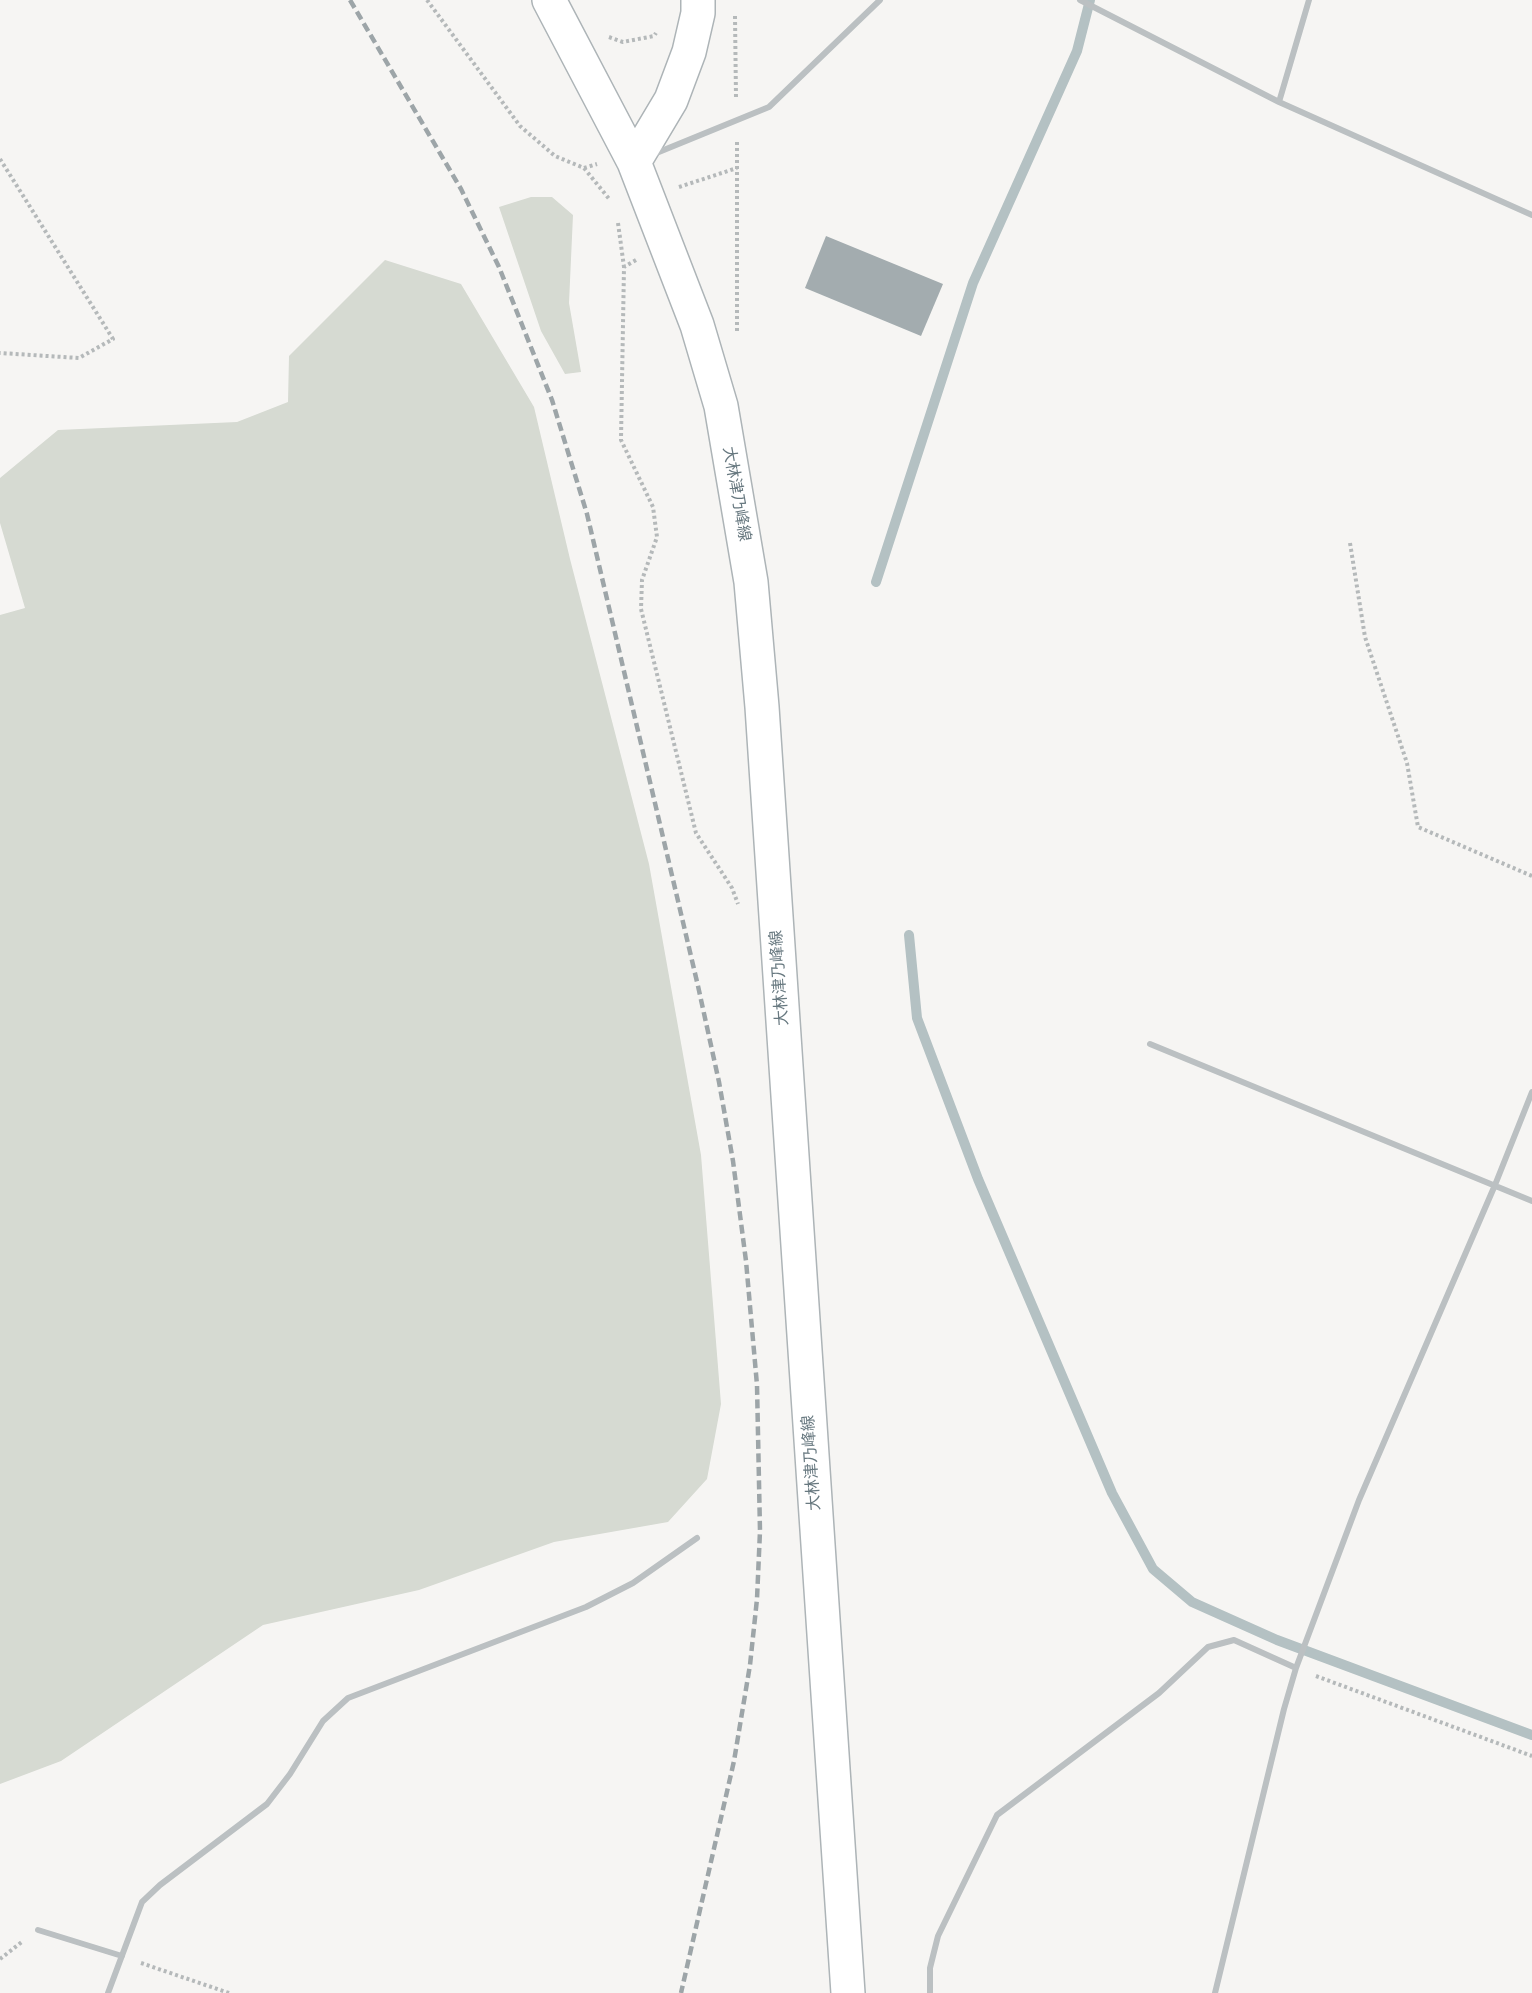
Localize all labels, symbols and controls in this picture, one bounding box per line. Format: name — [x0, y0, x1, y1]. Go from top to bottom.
street label: 大林津乃峰線 — [718, 445, 754, 543]
street label: 大林津乃峰線 — [767, 929, 793, 1027]
street label: 大林津乃峰線 — [799, 1414, 825, 1512]

